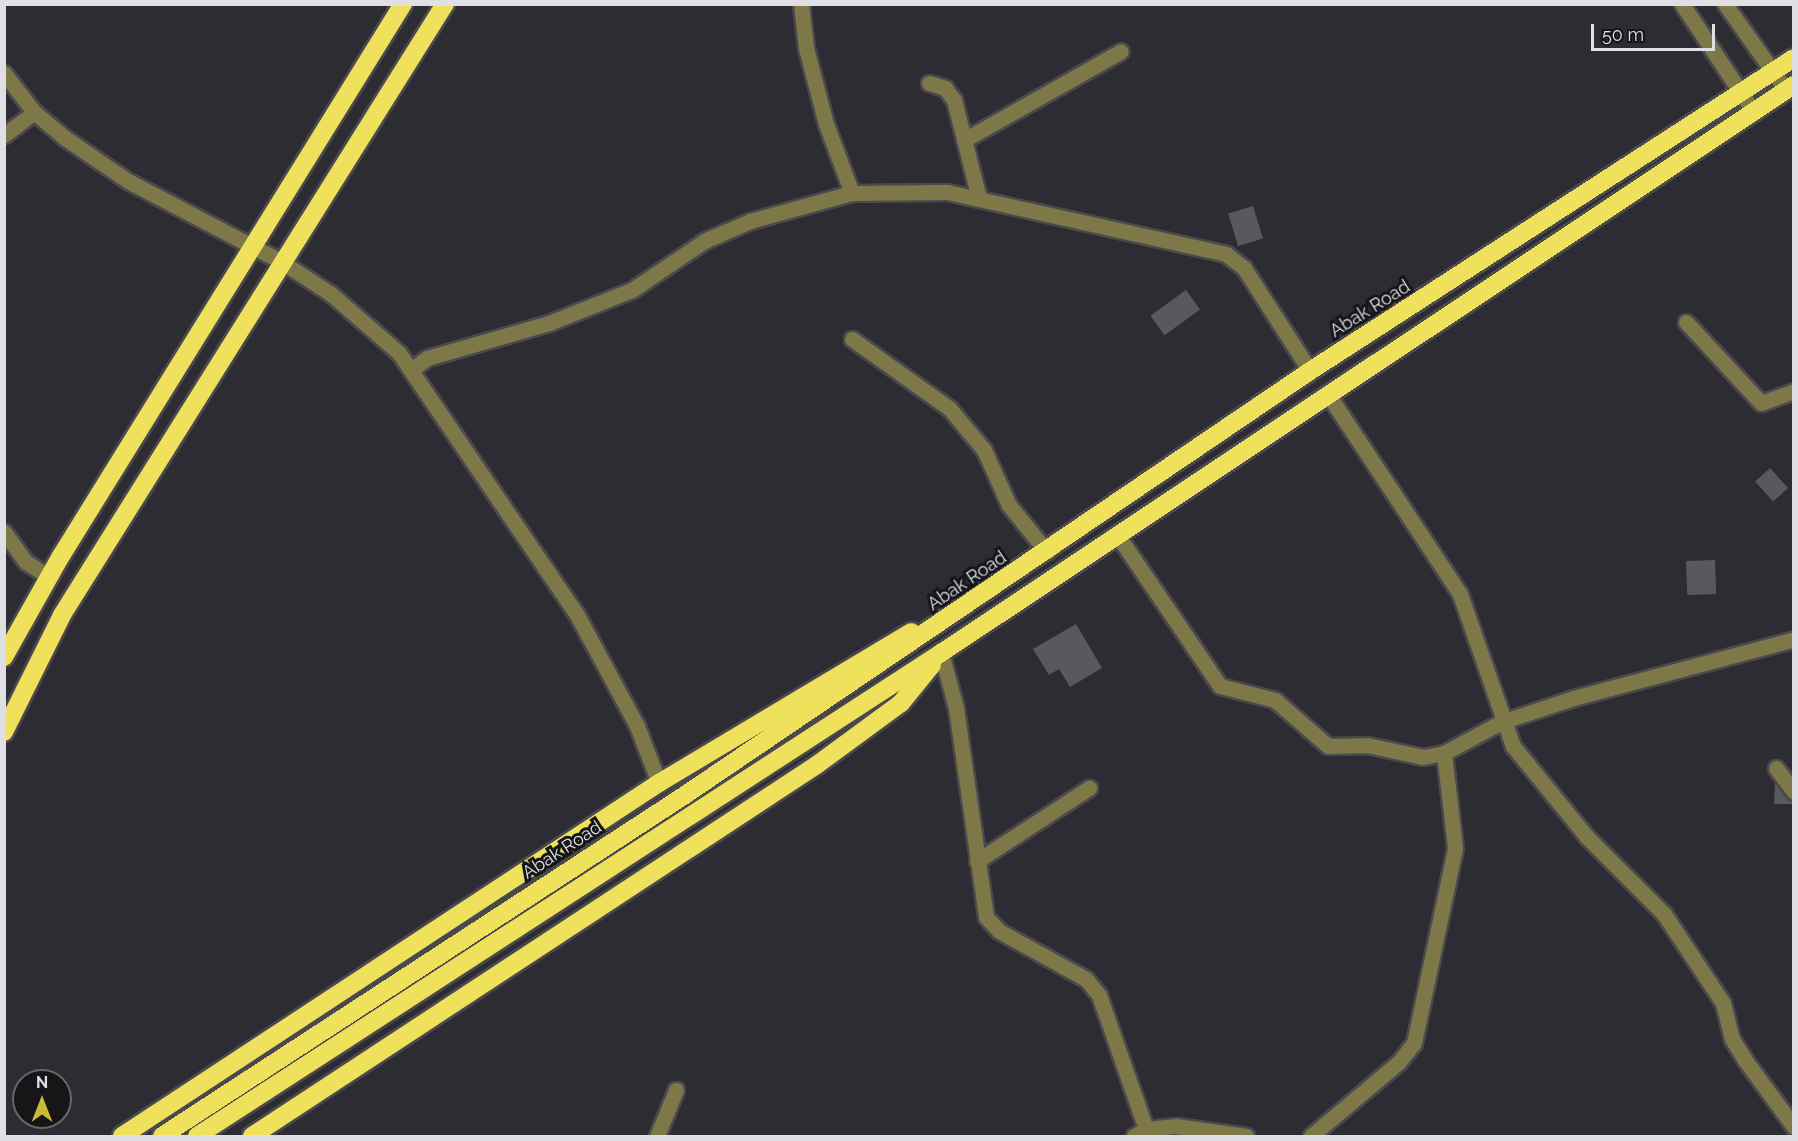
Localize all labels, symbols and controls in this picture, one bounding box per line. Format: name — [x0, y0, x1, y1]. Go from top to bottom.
scale bar — [1594, 12, 1718, 50]
text: 50 m — [1602, 24, 1644, 45]
street label: Abak Road — [1326, 276, 1414, 342]
street label: Abak Road — [923, 547, 1011, 615]
street label: Abak Road — [518, 816, 606, 884]
north arrow — [12, 1069, 72, 1129]
text: N — [36, 1073, 48, 1092]

